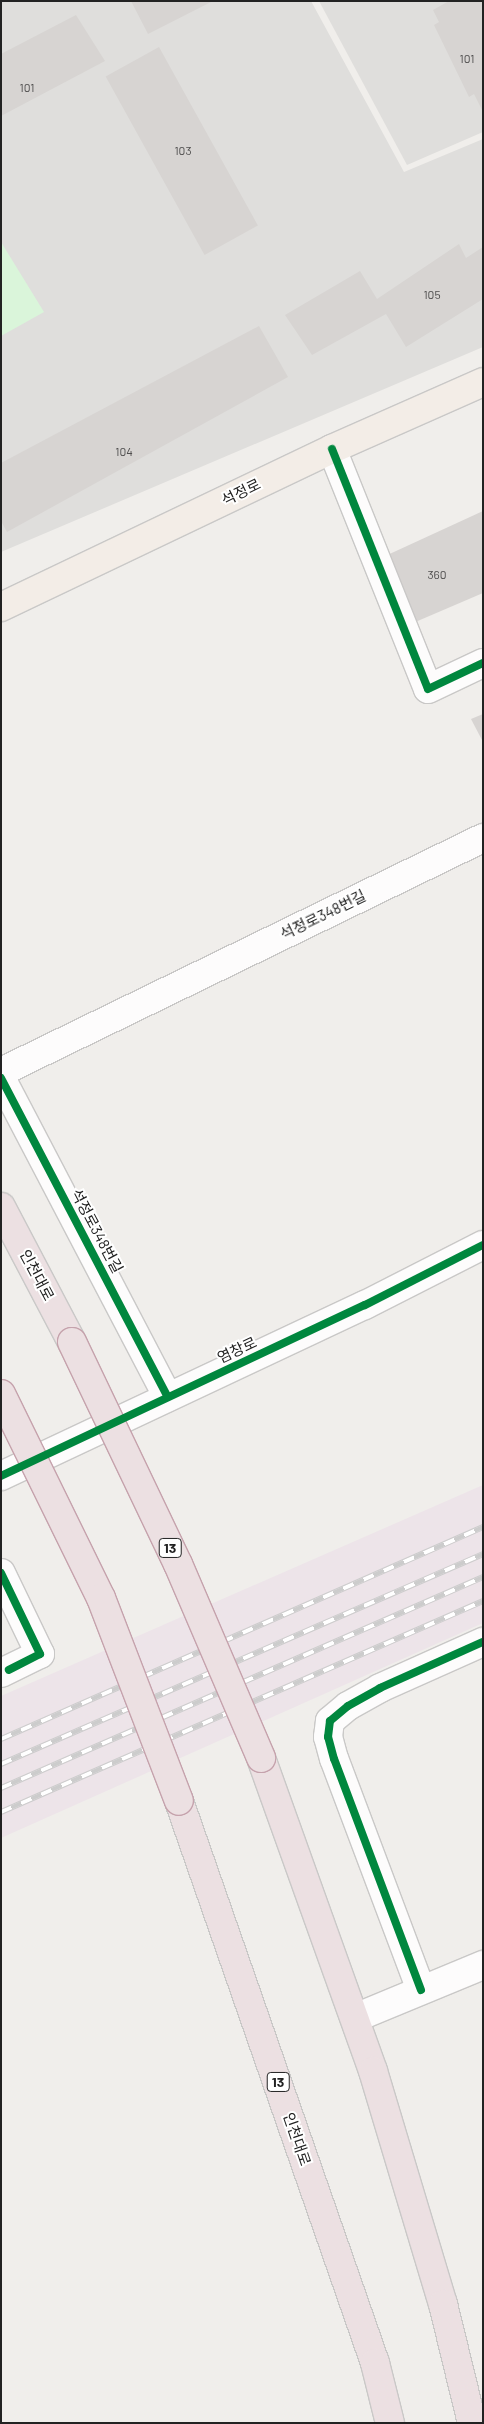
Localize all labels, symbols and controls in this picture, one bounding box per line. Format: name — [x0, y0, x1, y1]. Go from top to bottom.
house number: 101 — [460, 52, 474, 66]
house number: 101 — [20, 81, 34, 95]
house number: 103 — [174, 144, 192, 158]
house number: 105 — [423, 288, 441, 302]
house number: 104 — [115, 445, 133, 459]
street label: 석정로 — [218, 475, 264, 509]
house number: 360 — [427, 568, 447, 582]
street label: 석정로348번길 — [277, 887, 369, 943]
street label: 석정로348번길 — [67, 1186, 127, 1276]
street label: 인천대로 — [16, 1246, 58, 1304]
street label: 염창로 — [214, 1333, 260, 1367]
road number: 13 — [158, 1536, 182, 1560]
road number: 13 — [266, 2070, 290, 2094]
street label: 인천대로 — [280, 2110, 314, 2168]

